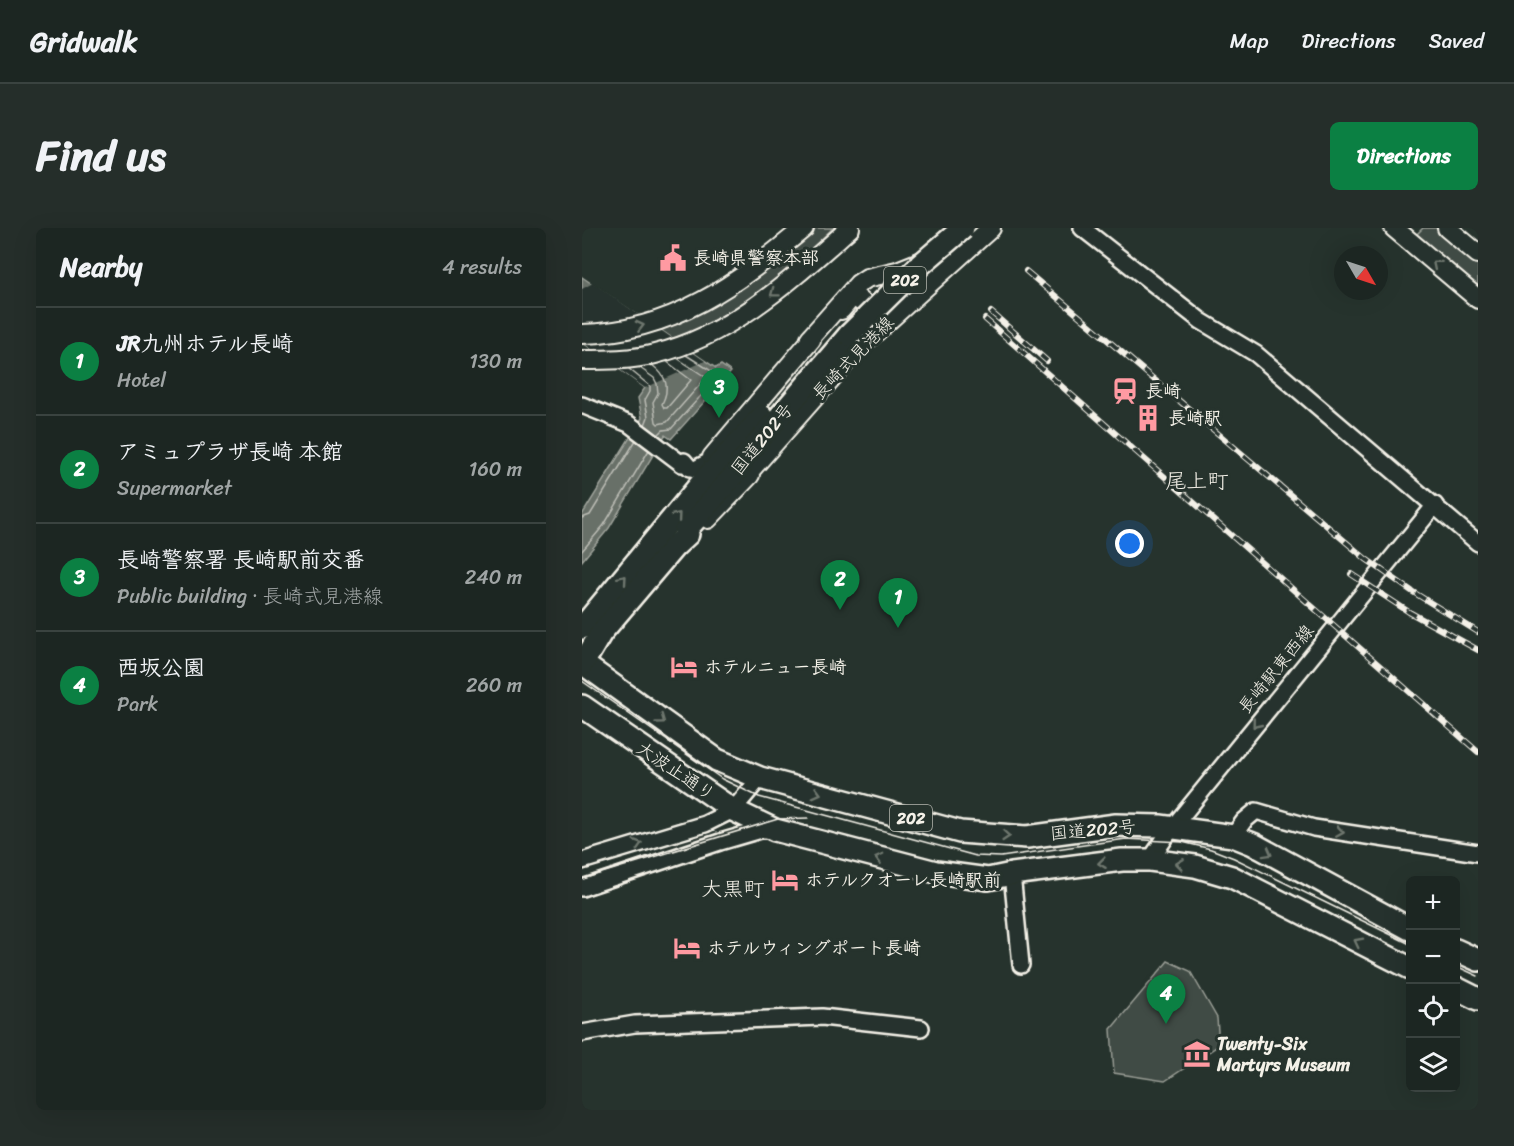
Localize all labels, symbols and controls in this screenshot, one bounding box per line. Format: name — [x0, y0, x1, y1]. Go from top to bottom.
text: Gridwalk — [30, 17, 138, 66]
text: Map — [1230, 22, 1268, 60]
text: Directions — [1301, 22, 1396, 60]
text: Saved — [1429, 22, 1484, 60]
text: Find us — [36, 119, 166, 193]
button: Directions — [1330, 122, 1478, 190]
place label: 長崎県警察本部 — [693, 242, 819, 274]
public building icon: 長崎県警察本部 — [658, 243, 688, 273]
text: Nearby — [60, 244, 142, 290]
north arrow — [1334, 246, 1388, 300]
text: 4 results — [442, 250, 522, 285]
one-way arrow — [1432, 260, 1443, 271]
road number: 202 — [884, 267, 926, 293]
one-way arrow — [770, 286, 781, 297]
street label: 長崎式見港線 — [804, 308, 902, 408]
one-way arrow — [635, 321, 645, 334]
text: JR九州ホテル長崎 — [117, 324, 293, 363]
text: 1 — [75, 344, 84, 379]
text: 130 m — [469, 344, 522, 379]
text: Hotel — [117, 363, 166, 398]
pin: 3 — [700, 368, 738, 418]
place label: 長崎 — [1145, 375, 1181, 407]
station icon: 長崎 — [1110, 376, 1140, 406]
street label: 国道202号 — [722, 395, 802, 483]
place label: 長崎駅 — [1168, 402, 1222, 434]
building icon: 長崎駅 — [1133, 403, 1163, 433]
text: アミュプラザ長崎 本館 — [117, 432, 343, 471]
text: 2 — [74, 452, 85, 487]
text: 160 m — [469, 452, 522, 487]
district label: 尾上町 — [1166, 462, 1229, 500]
text: Supermarket — [117, 471, 232, 506]
one-way arrow — [669, 512, 680, 523]
your location — [1115, 529, 1144, 558]
text: 長崎警察署 長崎駅前交番 — [117, 540, 365, 579]
text: 3 — [74, 560, 85, 595]
text: 240 m — [465, 560, 522, 595]
pin: 2 — [820, 560, 860, 610]
one-way arrow — [616, 575, 627, 586]
pin: 1 — [878, 578, 918, 628]
text: Public building · 長崎式見港線 — [117, 579, 383, 614]
street label: 長崎駅東西線 — [1230, 617, 1322, 721]
text: 西坂公園 — [117, 648, 205, 687]
place label: ホテルニュー長崎 — [704, 651, 847, 683]
hotel icon: ホテルニュー長崎 — [669, 652, 699, 682]
text: 4 — [73, 668, 86, 703]
text: 260 m — [466, 668, 522, 703]
text: Park — [117, 687, 158, 722]
one-way arrow — [654, 713, 665, 724]
one-way arrow — [1252, 717, 1263, 728]
street label: 大波止通り — [630, 733, 722, 809]
one-way arrow — [811, 786, 822, 798]
road number: 202 — [890, 805, 932, 831]
street label: 国道202号 — [1049, 810, 1137, 850]
one-way arrow — [1336, 826, 1345, 838]
one-way arrow — [1002, 829, 1011, 842]
one-way arrow — [632, 839, 643, 851]
one-way arrow — [1262, 846, 1272, 857]
one-way arrow — [875, 852, 885, 865]
one-way arrow — [1097, 856, 1107, 868]
one-way arrow — [1176, 858, 1185, 871]
place label: ホテルクオーレ長崎駅前 — [805, 864, 1001, 896]
hotel icon: ホテルクオーレ長崎駅前 — [770, 865, 800, 895]
district label: 大黒町 — [702, 870, 765, 908]
map controls — [1406, 876, 1460, 1092]
button: + — [1406, 876, 1460, 930]
button: − — [1406, 930, 1460, 984]
place label: ホテルウィングポート長崎 — [707, 932, 921, 964]
hotel icon: ホテルウィングポート長崎 — [672, 933, 702, 963]
one-way arrow — [1354, 938, 1364, 949]
pin: 4 — [1146, 974, 1186, 1024]
button: locate — [1406, 984, 1460, 1038]
place label: Twenty-Six Martyrs Museum — [1216, 1028, 1350, 1081]
button: layers — [1406, 1038, 1460, 1092]
museum icon: Twenty-Six Martyrs Museum — [1182, 1039, 1212, 1069]

